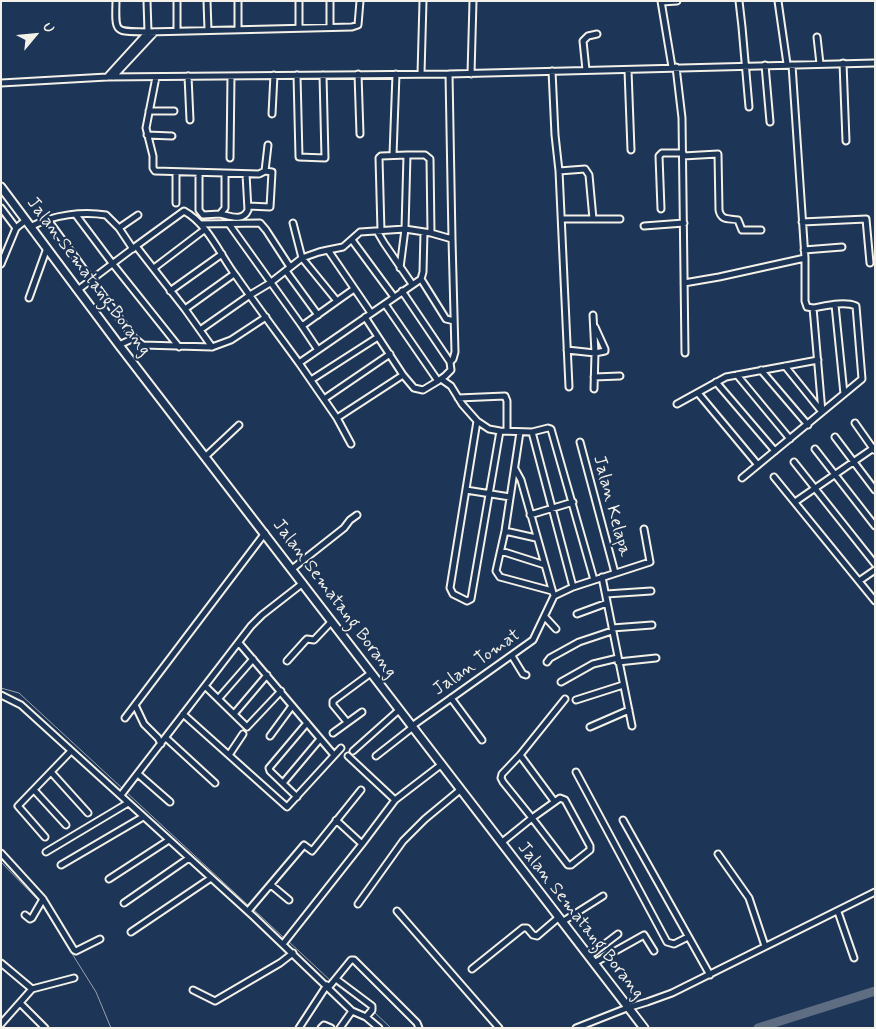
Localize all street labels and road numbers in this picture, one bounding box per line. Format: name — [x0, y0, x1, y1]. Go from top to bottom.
street label: Jalan Sematang Borang — [21, 193, 155, 361]
street label: Jalan Kelapa — [587, 453, 635, 559]
street label: Jalan Sematang Borang — [267, 515, 401, 683]
street label: Jalan Tomat — [429, 625, 525, 701]
street label: Jalan Sematang Borang — [512, 838, 648, 1004]

